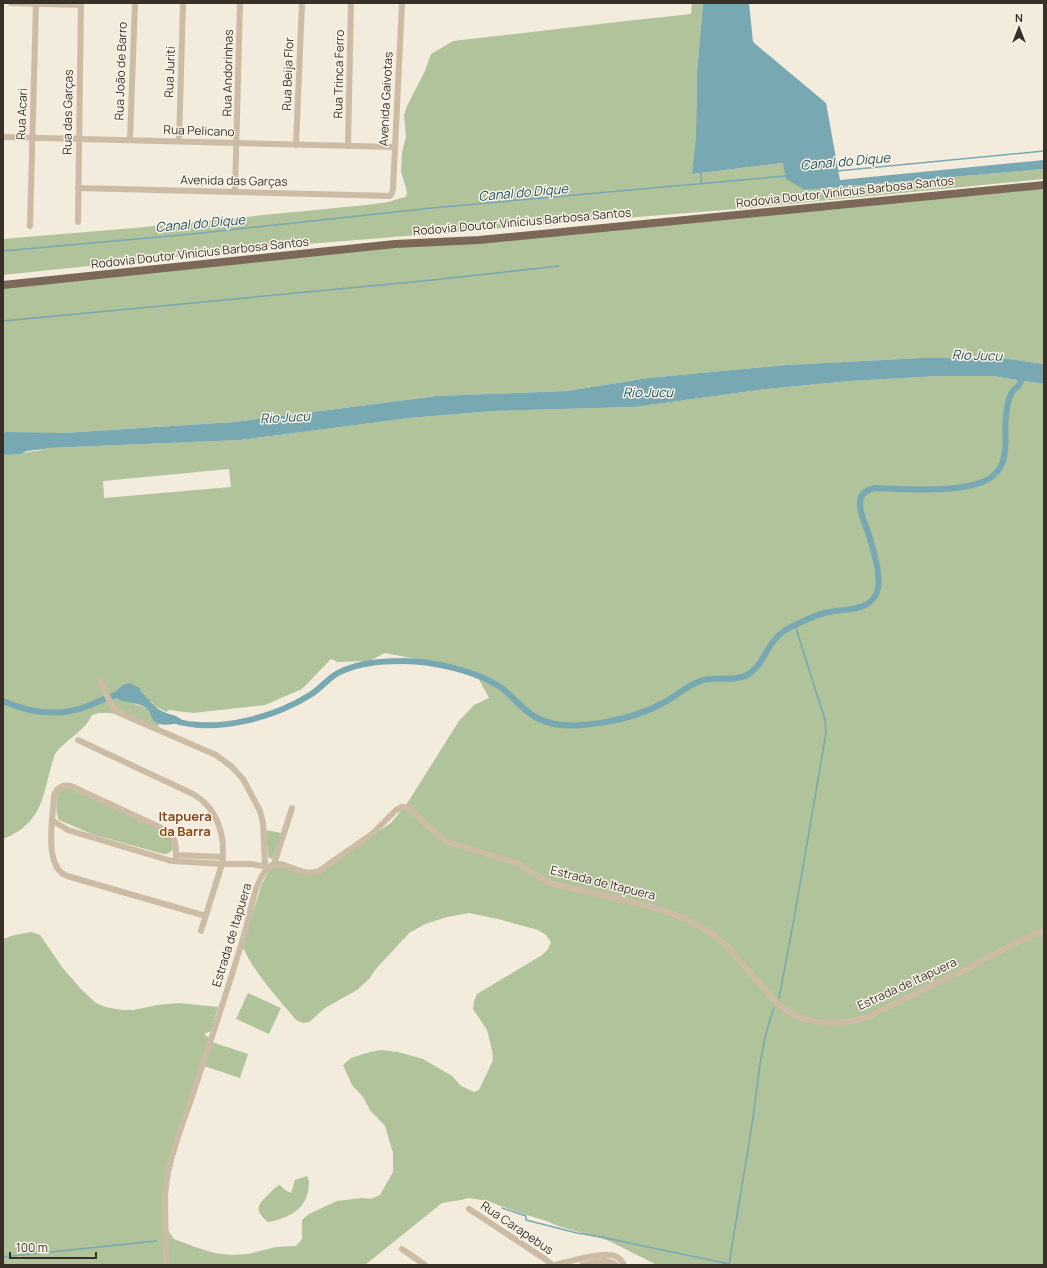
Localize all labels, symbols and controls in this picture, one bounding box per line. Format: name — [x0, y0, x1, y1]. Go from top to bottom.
north arrow — [999, 8, 1039, 48]
text: N — [1015, 10, 1023, 25]
street label: Rua João de Barro — [110, 21, 131, 121]
street label: Rua Andorinhas — [218, 29, 237, 117]
street label: Rua Trinca Ferro — [329, 29, 348, 118]
street label: Rua Beija Flor — [278, 36, 297, 111]
street label: Rua Juriti — [160, 46, 179, 98]
street label: Avenida Gaivotas — [375, 51, 396, 147]
street label: Rua das Garças — [58, 69, 77, 155]
street label: Rua Acari — [12, 88, 31, 140]
street label: Rua Pelicano — [163, 121, 235, 140]
water label: Canal do Dique — [799, 148, 892, 174]
street label: Avenida das Garças — [180, 171, 288, 190]
street label: Rodovia Doutor Vinícius Barbosa Santos — [735, 172, 955, 211]
water label: Canal do Dique — [477, 179, 570, 205]
street label: Rodovia Doutor Vinícius Barbosa Santos — [412, 203, 632, 240]
water label: Canal do Dique — [154, 210, 247, 236]
street label: Rodovia Doutor Vinícius Barbosa Santos — [90, 233, 310, 272]
water label: Rio Jucu — [952, 345, 1004, 365]
water label: Rio Jucu — [623, 383, 674, 401]
water label: Rio Jucu — [259, 407, 312, 427]
district label: Itapuera da Barra — [158, 807, 212, 840]
street label: Estrada de Itapuera — [549, 861, 657, 904]
street label: Estrada de Itapuera — [208, 881, 255, 989]
street label: Estrada de Itapuera — [854, 953, 959, 1014]
street label: Rua Carapebus — [478, 1197, 557, 1258]
scale bar — [10, 1234, 96, 1260]
text: 100 m — [16, 1239, 48, 1256]

